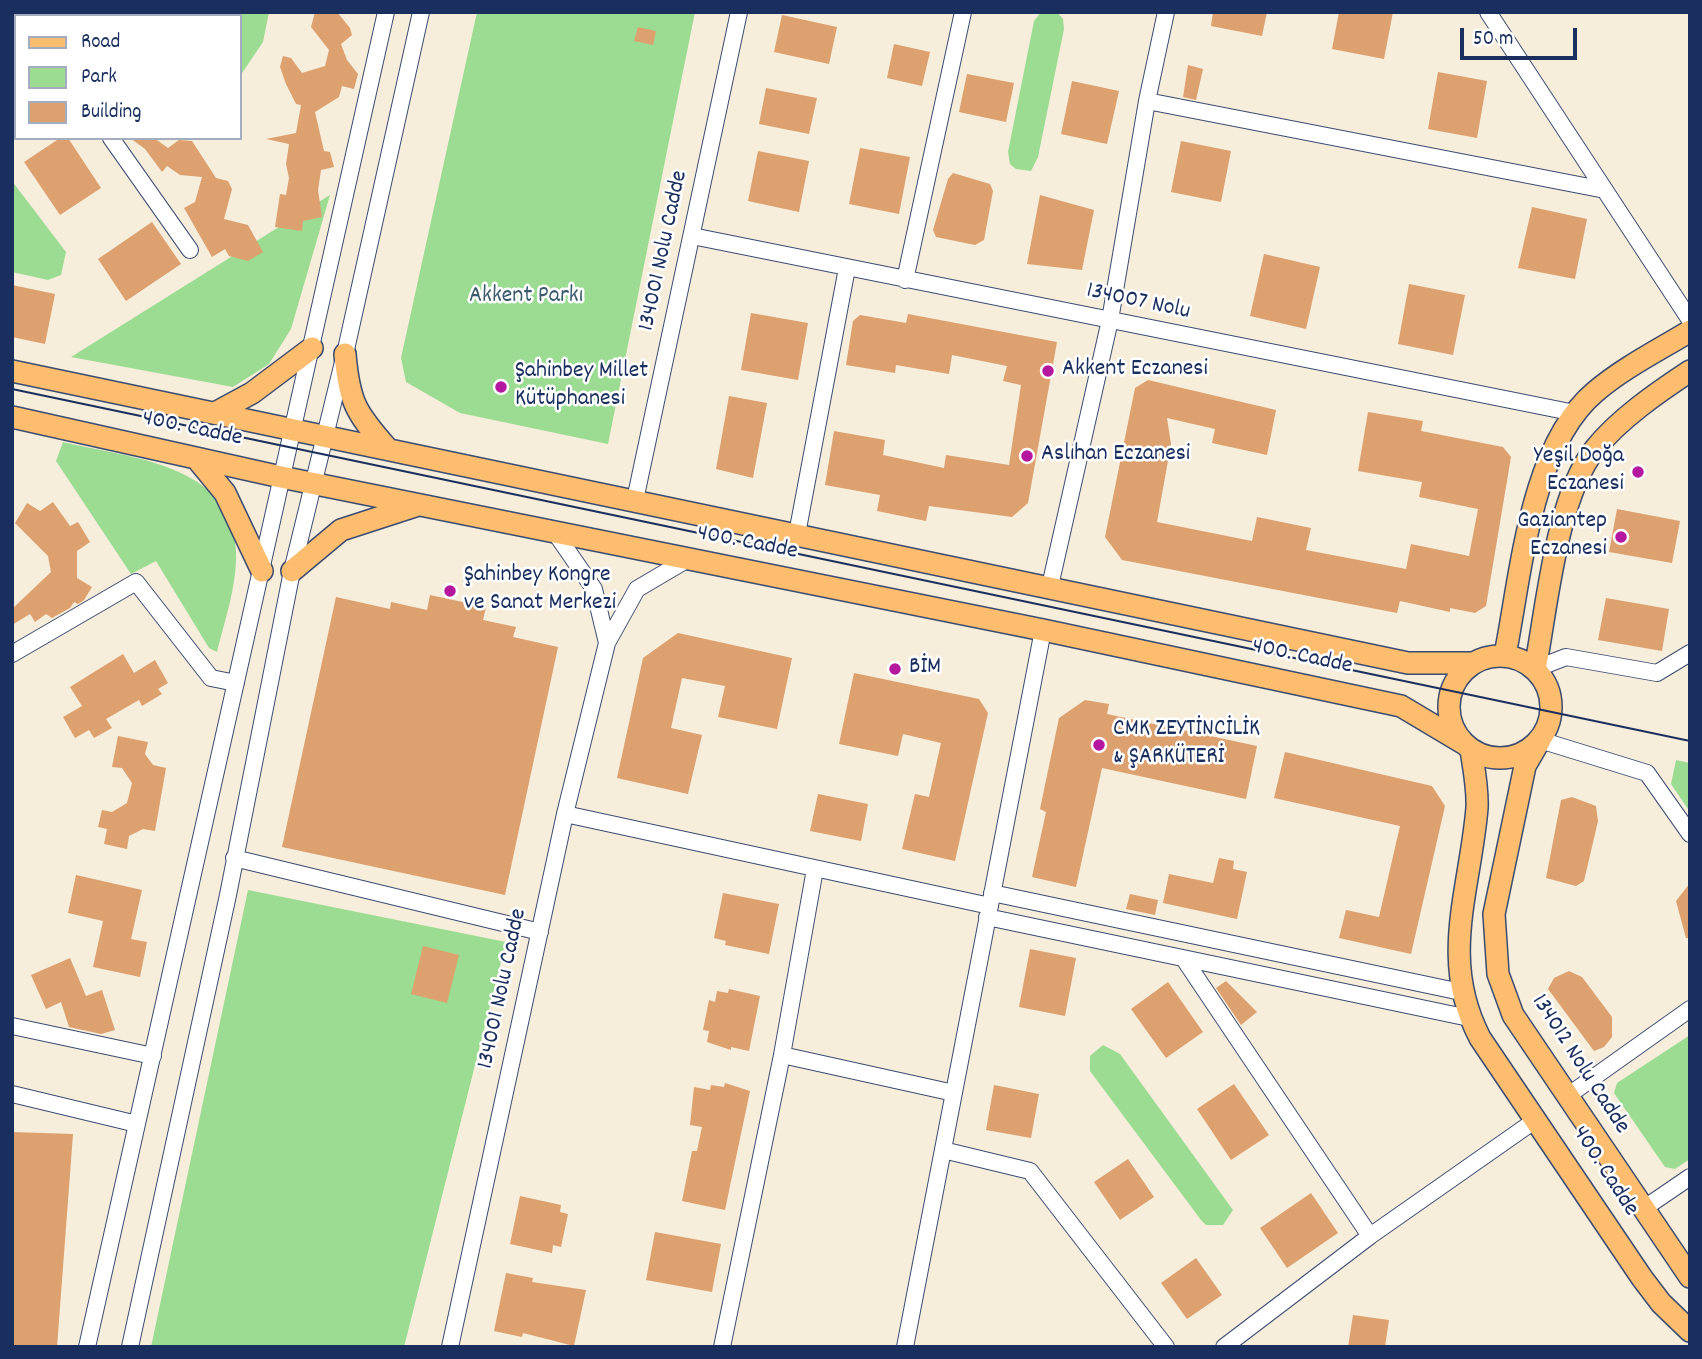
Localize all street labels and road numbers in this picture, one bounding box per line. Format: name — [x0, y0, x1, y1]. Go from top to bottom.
street label: 134001 Nolu Cadde — [634, 168, 696, 334]
street label: 134007 Nolu — [1084, 278, 1192, 328]
street label: 400. Cadde — [139, 405, 245, 455]
street label: 400. Cadde — [694, 520, 800, 568]
street label: 400. Cadde — [1249, 633, 1355, 683]
street label: 134001 Nolu Cadde — [473, 906, 535, 1072]
street label: 134012 Nolu Cadde — [1523, 990, 1635, 1140]
street label: 400. Cadde — [1564, 1121, 1644, 1223]

